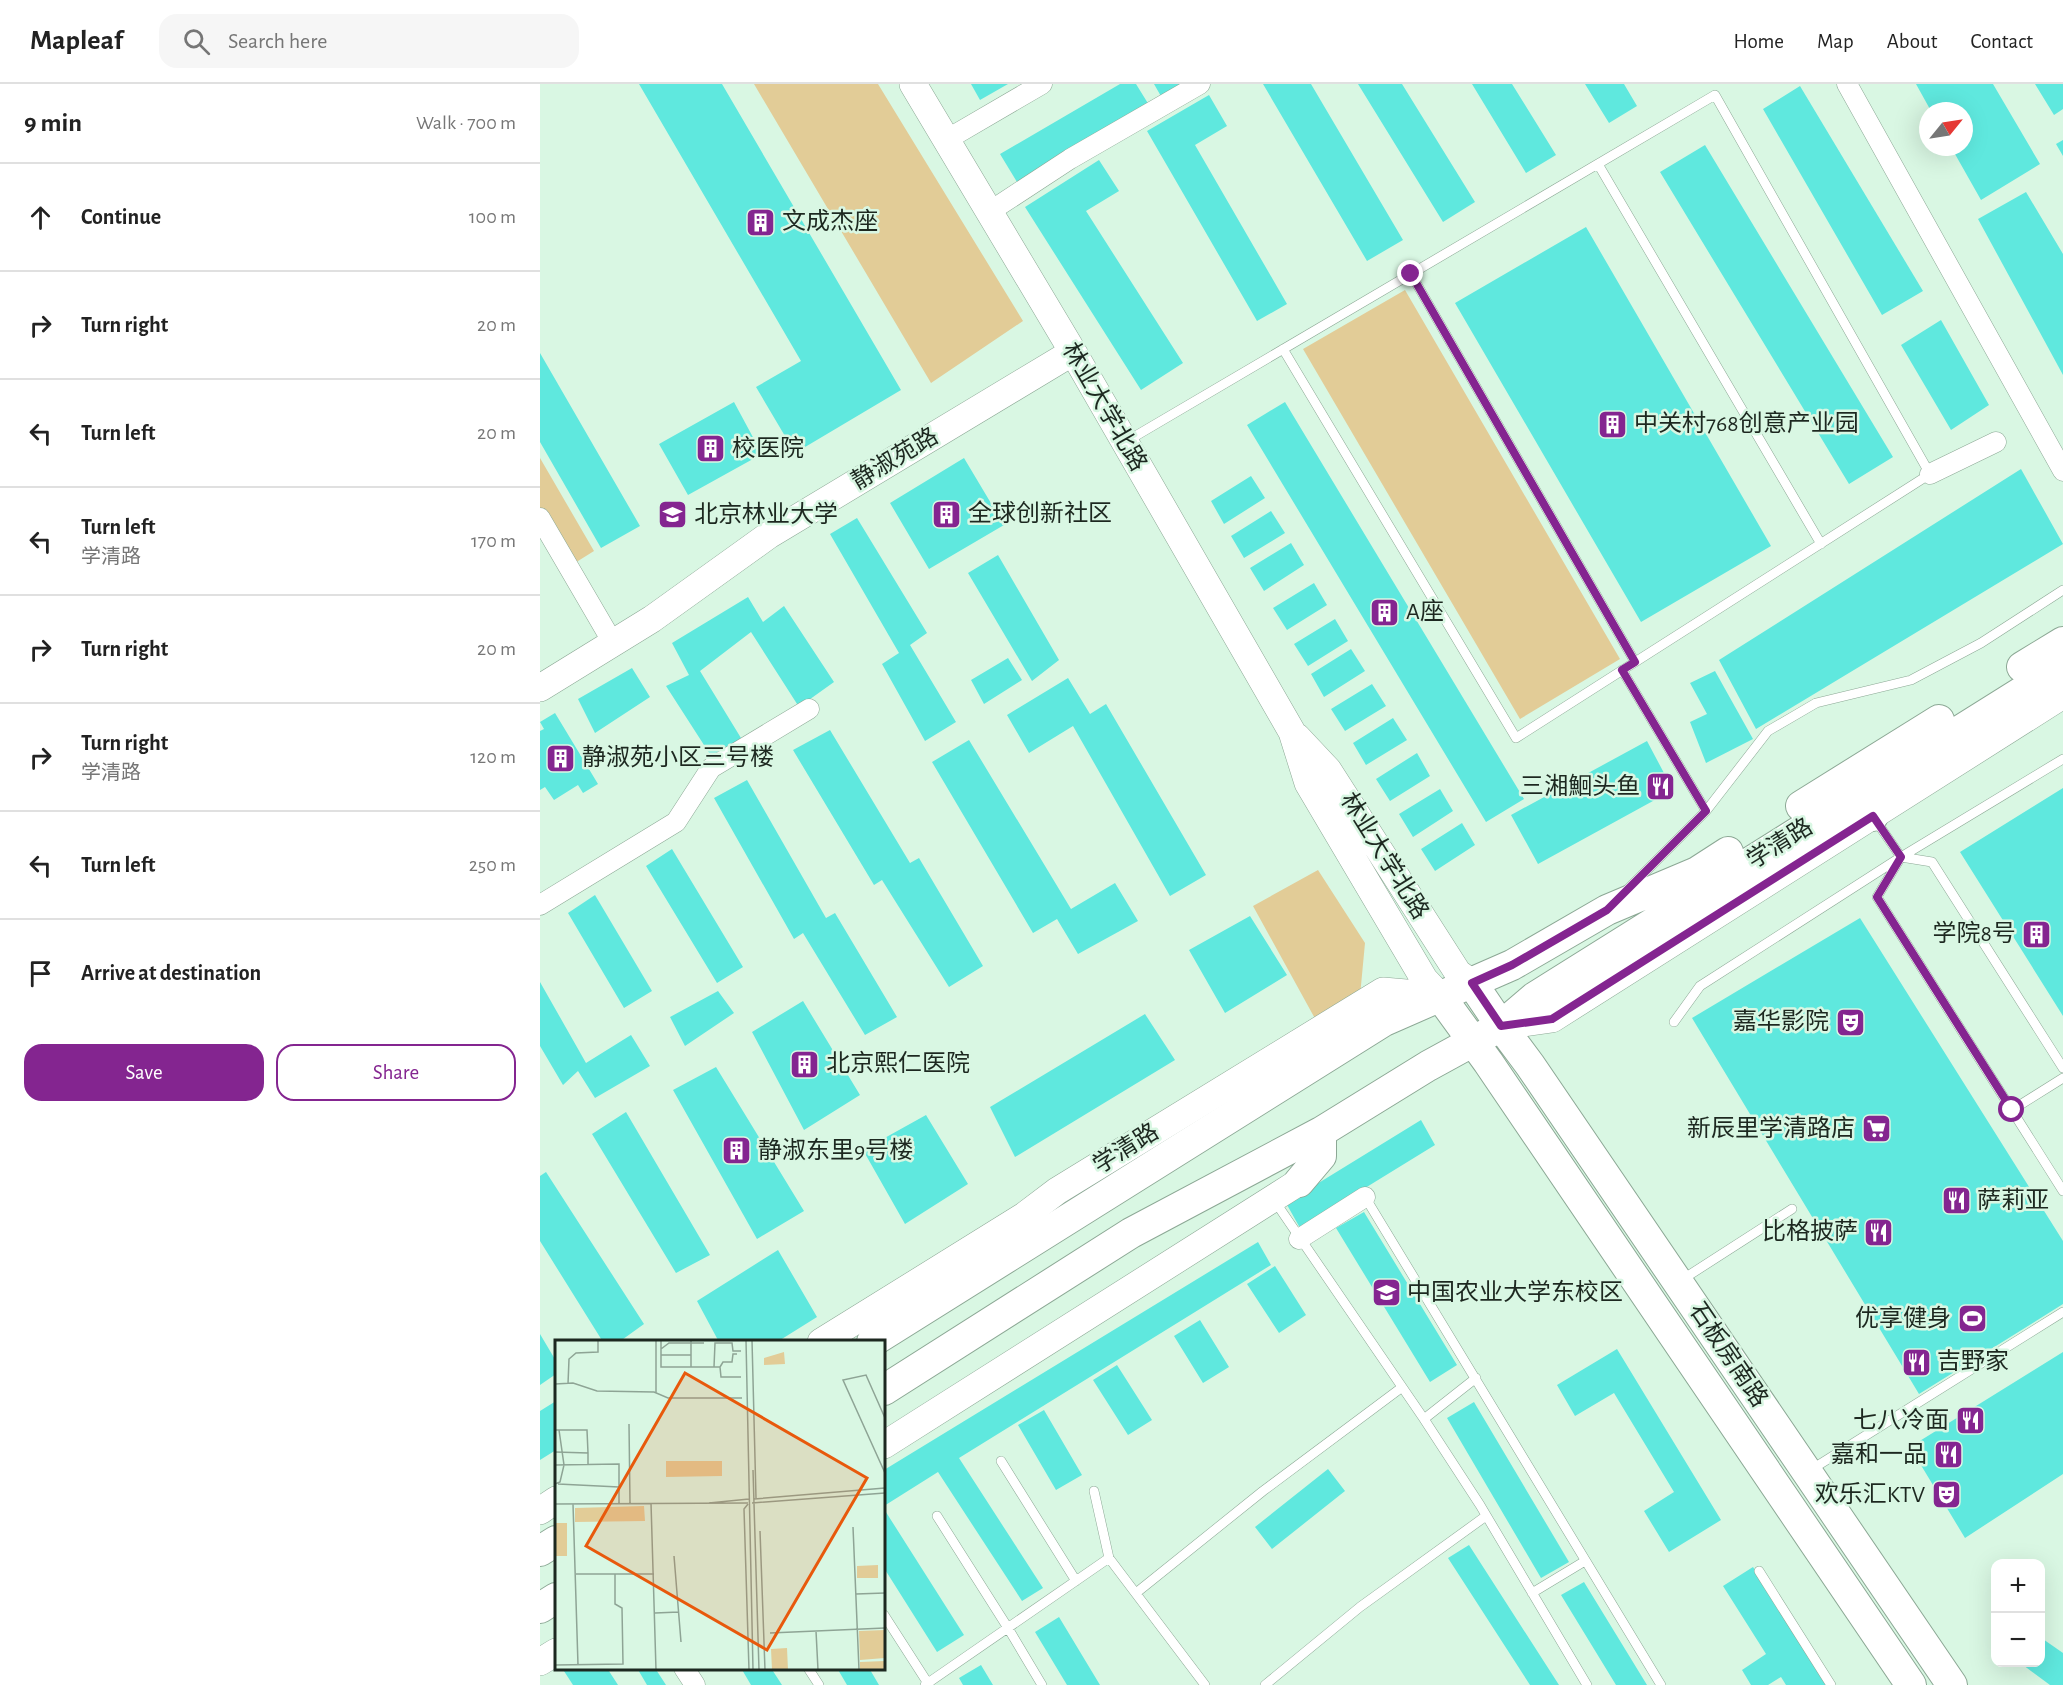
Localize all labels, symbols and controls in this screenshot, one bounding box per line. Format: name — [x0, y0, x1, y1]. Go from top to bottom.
search box — [159, 14, 579, 68]
icon: search — [180, 25, 213, 58]
text: Mapleaf — [30, 27, 123, 55]
text: Search here — [228, 30, 327, 52]
text: Home — [1733, 31, 1784, 52]
text: Map — [1817, 31, 1854, 52]
text: About — [1887, 31, 1937, 52]
text: Contact — [1970, 31, 2033, 52]
north arrow — [1919, 102, 1973, 156]
text: 9 min — [24, 110, 82, 136]
text: Walk · 700 m — [416, 113, 516, 133]
icon: ahead — [24, 201, 57, 234]
text: Continue — [81, 206, 161, 228]
building icon: 文成杰座 — [745, 206, 777, 238]
text: 100 m — [469, 207, 516, 227]
place label: 文成杰座 — [782, 208, 878, 234]
route end — [1397, 260, 1423, 286]
icon: right — [24, 309, 57, 342]
text: Turn right — [81, 314, 168, 336]
text: 20 m — [477, 315, 516, 335]
street label: 林业大学北路 — [1058, 338, 1152, 475]
building icon: 中关村768创意产业园 — [1597, 408, 1629, 440]
place label: 中关村768创意产业园 — [1634, 410, 1859, 436]
icon: left — [24, 417, 57, 450]
text: Turn left — [81, 422, 155, 444]
street label: 静淑苑路 — [847, 422, 942, 494]
text: 20 m — [477, 423, 516, 443]
building icon: 校医院 — [695, 433, 727, 465]
place label: 校医院 — [732, 435, 804, 461]
building icon: 全球创新社区 — [931, 498, 963, 530]
school or university icon: 北京林业大学 — [657, 499, 689, 531]
place label: 全球创新社区 — [968, 500, 1112, 526]
place label: 北京林业大学 — [694, 501, 838, 527]
text: Turn left — [81, 516, 155, 538]
icon: left — [24, 525, 57, 558]
text: 170 m — [471, 531, 516, 551]
text: 学清路 — [81, 547, 141, 567]
building icon: A座 — [1369, 596, 1401, 628]
place label: A座 — [1406, 598, 1444, 624]
icon: right — [24, 633, 57, 666]
text: Turn right — [81, 638, 168, 660]
text: 20 m — [477, 639, 516, 659]
text: Turn right — [81, 732, 168, 754]
icon: right — [24, 741, 57, 774]
building icon: 静淑苑小区三号楼 — [545, 742, 577, 774]
place label: 静淑苑小区三号楼 — [582, 744, 774, 770]
text: 120 m — [470, 747, 516, 767]
text: 学清路 — [81, 763, 141, 783]
restaurant icon: 三湘鮰头鱼 — [1645, 771, 1677, 803]
place label: 三湘鮰头鱼 — [1520, 773, 1640, 799]
street label: 林业大学北路 — [1336, 788, 1434, 923]
street label: 学清路 — [1742, 813, 1817, 873]
icon: left — [24, 849, 57, 882]
text: Turn left — [81, 854, 155, 876]
text: 250 m — [469, 855, 516, 875]
building icon: 学院8号 — [2021, 918, 2053, 950]
place label: 学院8号 — [1933, 920, 2016, 946]
icon: arrive — [24, 957, 57, 990]
text: Arrive at destination — [81, 962, 261, 984]
theatre icon: 嘉华影院 — [1834, 1006, 1866, 1038]
place label: 嘉华影院 — [1733, 1008, 1829, 1034]
button: Save — [24, 1044, 264, 1101]
button: Share — [276, 1044, 516, 1101]
building icon: 北京熙仁医院 — [789, 1048, 821, 1080]
place label: 北京熙仁医院 — [826, 1050, 970, 1076]
route start — [1998, 1096, 2024, 1122]
supermarket icon: 新辰里学清路店 — [1860, 1113, 1892, 1145]
place label: 新辰里学清路店 — [1687, 1115, 1855, 1141]
street label: 学清路 — [1088, 1118, 1163, 1178]
building icon: 静淑东里9号楼 — [721, 1135, 753, 1167]
place label: 静淑东里9号楼 — [758, 1137, 913, 1163]
restaurant icon: 萨莉亚 — [1940, 1185, 1972, 1217]
place label: 萨莉亚 — [1977, 1187, 2049, 1213]
restaurant icon: 比格披萨 — [1863, 1216, 1895, 1248]
place label: 比格披萨 — [1762, 1218, 1858, 1244]
school or university icon: 中国农业大学东校区 — [1370, 1277, 1402, 1309]
place label: 中国农业大学东校区 — [1407, 1279, 1623, 1305]
street label: 石板房南路 — [1684, 1297, 1773, 1411]
sports icon: 优享健身 — [1956, 1303, 1988, 1335]
place label: 优享健身 — [1855, 1305, 1951, 1331]
inset map — [555, 1340, 885, 1670]
restaurant icon: 吉野家 — [1900, 1346, 1932, 1378]
place label: 吉野家 — [1937, 1348, 2009, 1374]
restaurant icon: 七八冷面 — [1954, 1405, 1986, 1437]
place label: 七八冷面 — [1853, 1407, 1949, 1433]
restaurant icon: 嘉和一品 — [1932, 1439, 1964, 1471]
place label: 嘉和一品 — [1831, 1441, 1927, 1467]
theatre icon: 欢乐汇KTV — [1930, 1479, 1962, 1511]
place label: 欢乐汇KTV — [1815, 1481, 1925, 1507]
map controls — [1991, 1559, 2045, 1667]
button: + — [1991, 1559, 2045, 1613]
button: − — [1991, 1613, 2045, 1667]

